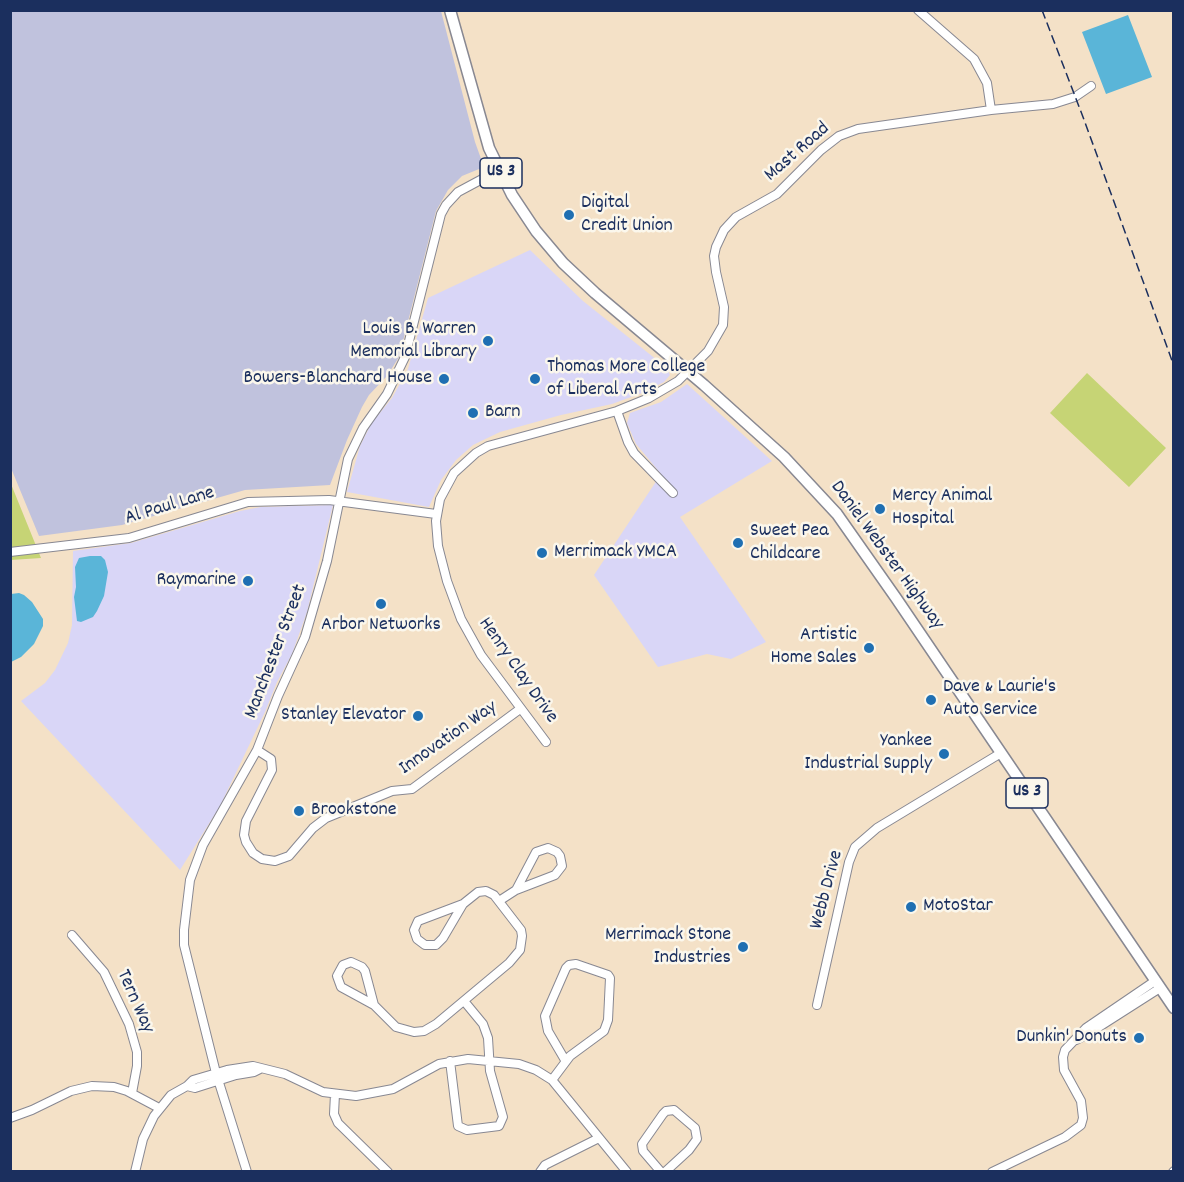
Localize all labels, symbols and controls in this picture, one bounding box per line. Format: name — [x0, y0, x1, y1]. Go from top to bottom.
street label: Mast Road — [760, 118, 836, 188]
road number: US 3 — [480, 158, 522, 188]
place label: Digital Credit Union — [581, 192, 673, 239]
marker: Digital Credit Union — [562, 208, 576, 222]
place label: Louis B. Warren Memorial Library — [350, 318, 476, 365]
marker: Louis B. Warren Memorial Library — [481, 334, 495, 348]
place label: Thomas More College of Liberal Arts — [547, 356, 705, 403]
place label: Bowers-Blanchard House — [243, 367, 432, 391]
marker: Bowers-Blanchard House — [437, 372, 451, 386]
marker: Thomas More College of Liberal Arts — [528, 372, 542, 386]
place label: Barn — [485, 401, 521, 425]
marker: Barn — [466, 406, 480, 420]
street label: Daniel Webster Highway — [824, 477, 948, 635]
street label: Al Paul Lane — [122, 482, 218, 532]
place label: Mercy Animal Hospital — [892, 485, 992, 532]
marker: Mercy Animal Hospital — [873, 502, 887, 516]
place label: Sweet Pea Childcare — [750, 520, 829, 567]
marker: Sweet Pea Childcare — [731, 536, 745, 550]
place label: Merrimack YMCA — [554, 541, 677, 565]
marker: Merrimack YMCA — [535, 546, 549, 560]
place label: Raymarine — [157, 569, 236, 593]
marker: Raymarine — [241, 574, 255, 588]
street label: Manchester Street — [240, 582, 314, 722]
marker: Arbor Networks — [374, 597, 388, 611]
street label: Henry Clay Drive — [472, 613, 562, 729]
place label: Arbor Networks — [321, 614, 441, 638]
place label: Artistic Home Sales — [771, 624, 857, 671]
marker: Artistic Home Sales — [862, 641, 876, 655]
place label: Dave & Laurie's Auto Service — [943, 676, 1056, 723]
marker: Dave & Laurie's Auto Service — [924, 693, 938, 707]
street label: Innovation Way — [395, 696, 503, 782]
place label: Stanley Elevator — [281, 704, 406, 728]
marker: Stanley Elevator — [411, 709, 425, 723]
place label: Yankee Industrial Supply — [804, 730, 932, 777]
marker: Yankee Industrial Supply — [937, 747, 951, 761]
road number: US 3 — [1006, 778, 1048, 808]
place label: Brookstone — [311, 799, 397, 823]
marker: Brookstone — [292, 804, 306, 818]
street label: Webb Drive — [806, 848, 850, 932]
place label: MotoStar — [923, 895, 993, 919]
marker: MotoStar — [904, 900, 918, 914]
place label: Merrimack Stone Industries — [605, 924, 731, 971]
marker: Merrimack Stone Industries — [736, 940, 750, 954]
street label: Tern Way — [109, 967, 159, 1037]
place label: Dunkin' Donuts — [1016, 1026, 1127, 1050]
marker: Dunkin' Donuts — [1132, 1031, 1146, 1045]

